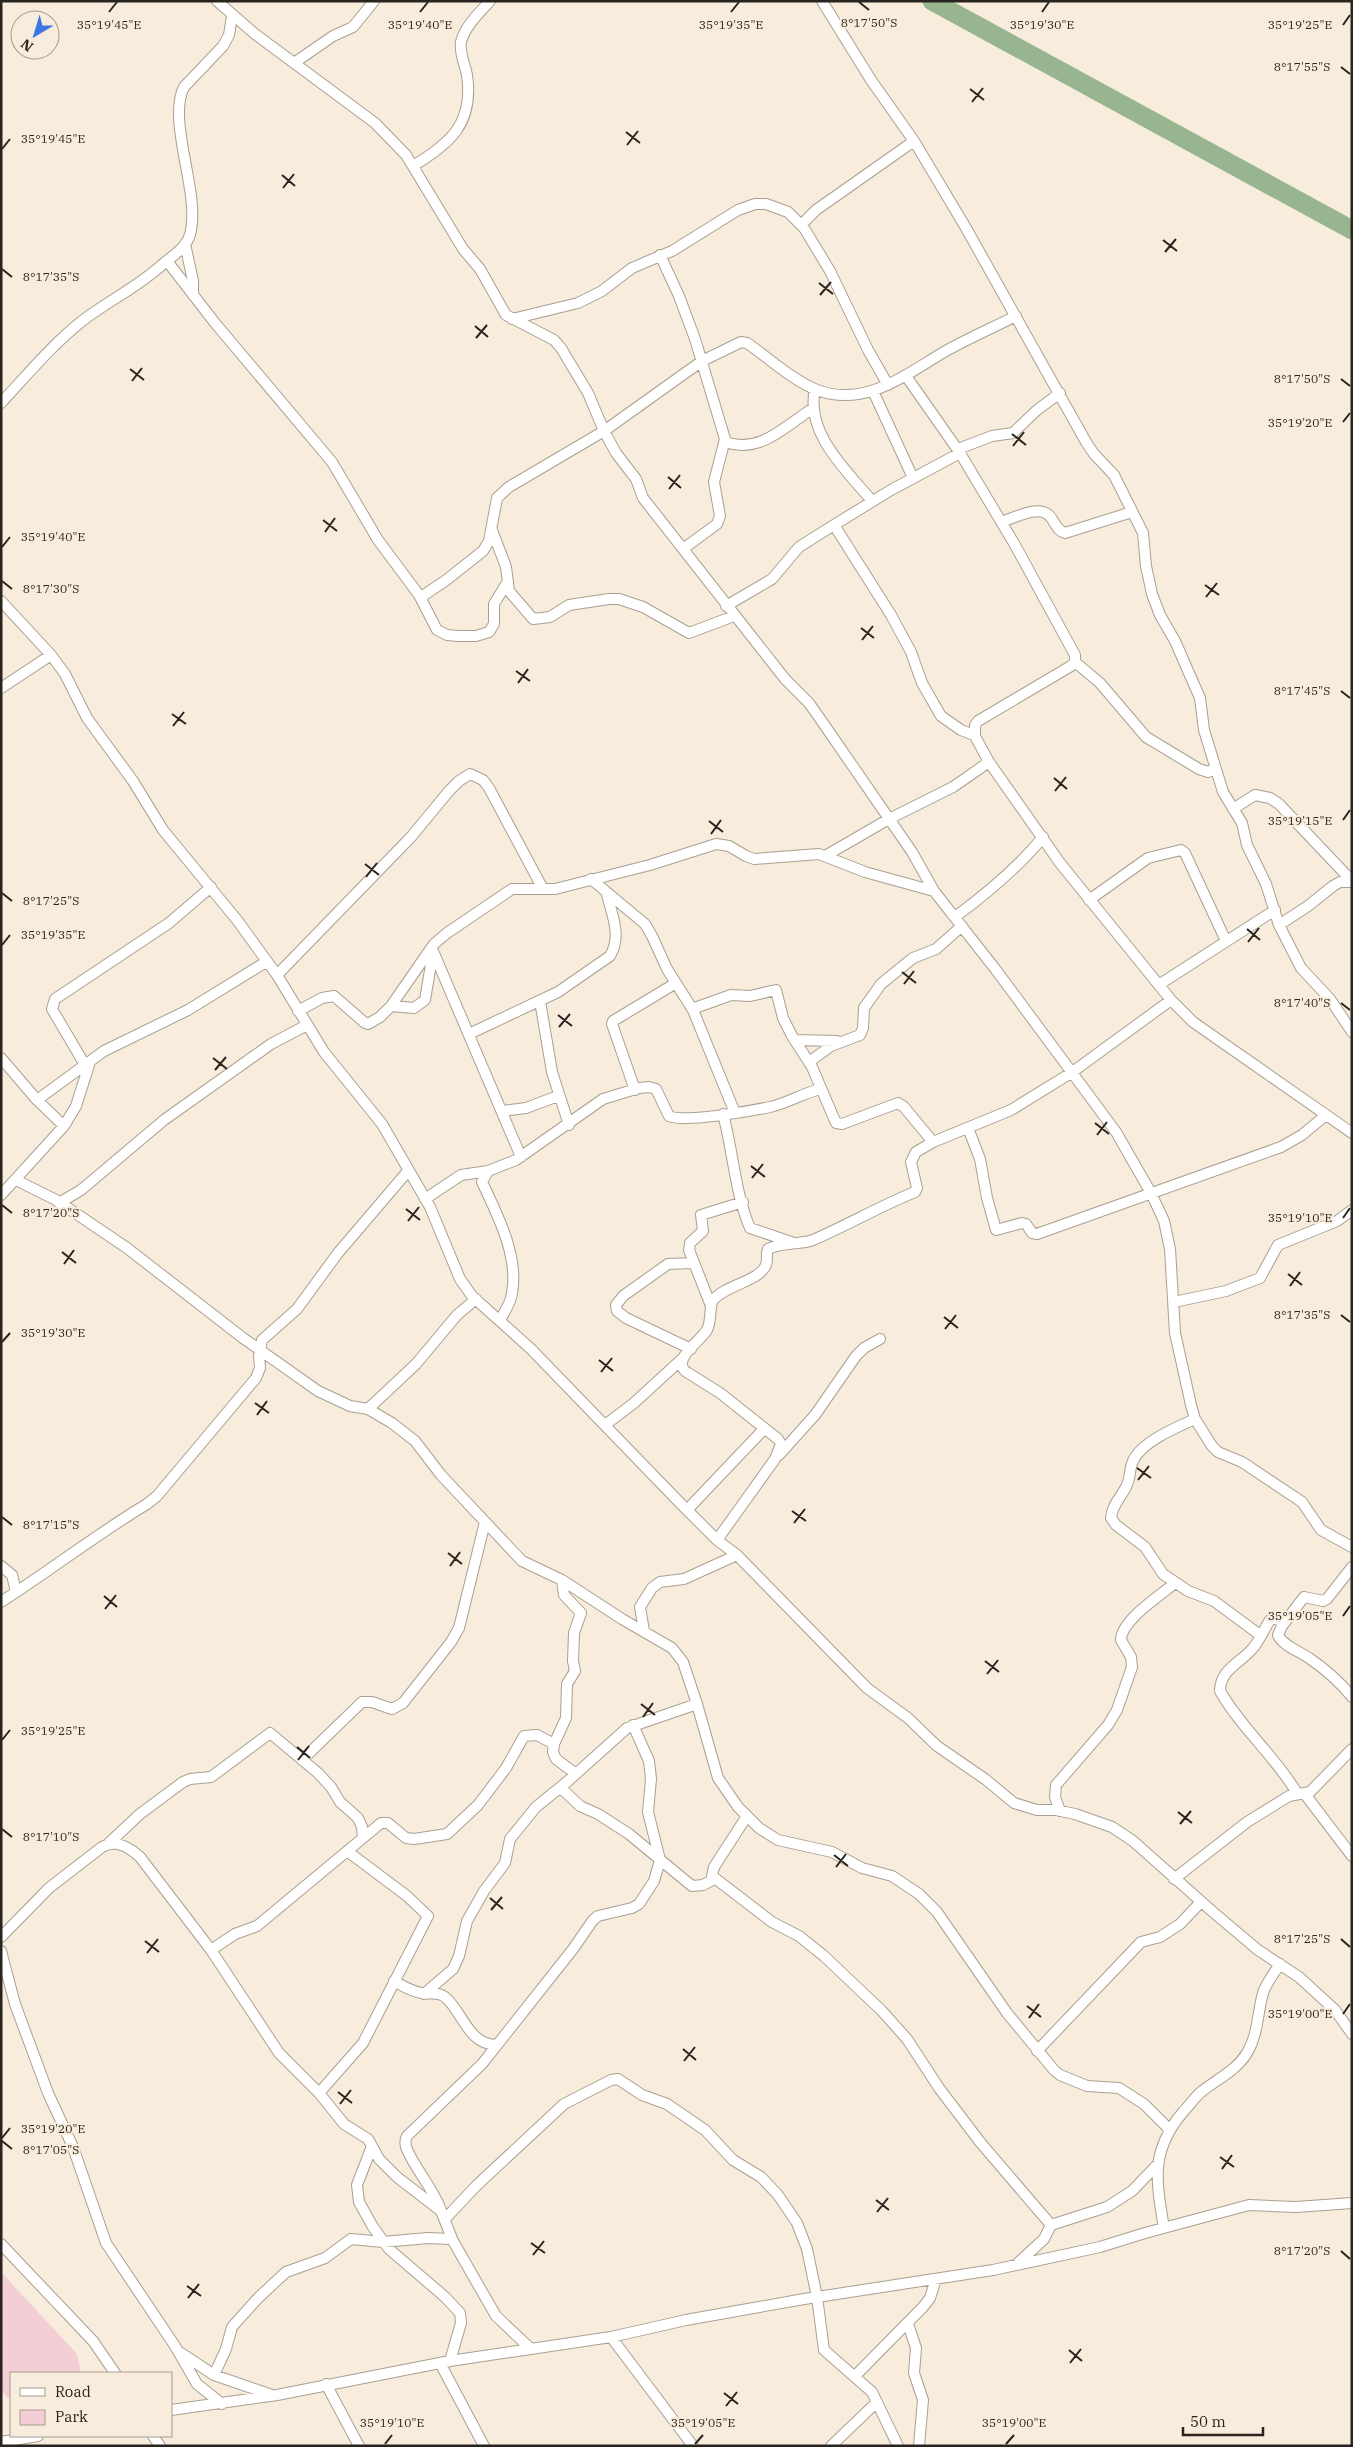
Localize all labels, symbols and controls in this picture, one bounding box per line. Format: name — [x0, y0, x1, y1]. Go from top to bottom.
north arrow — [10, 10, 60, 60]
text: 8°17'50"S — [841, 15, 897, 30]
text: 35°19'45"E — [77, 17, 141, 32]
text: 35°19'40"E — [388, 17, 452, 32]
text: 35°19'35"E — [699, 17, 763, 32]
text: 35°19'30"E — [1010, 17, 1074, 32]
text: 35°19'25"E — [1268, 17, 1332, 32]
text: N — [17, 35, 37, 56]
text: 8°17'55"S — [1274, 59, 1330, 74]
text: 35°19'45"E — [21, 131, 85, 146]
text: 8°17'35"S — [23, 269, 79, 284]
text: 8°17'50"S — [1274, 371, 1330, 386]
text: 35°19'20"E — [1268, 415, 1332, 430]
text: 35°19'40"E — [21, 529, 85, 544]
text: 8°17'30"S — [23, 581, 79, 596]
text: 8°17'45"S — [1274, 683, 1330, 698]
text: 35°19'15"E — [1268, 813, 1332, 828]
text: 8°17'25"S — [23, 893, 79, 908]
text: 35°19'35"E — [21, 927, 85, 942]
text: 8°17'40"S — [1274, 995, 1330, 1010]
text: 8°17'20"S — [23, 1205, 79, 1220]
text: 35°19'10"E — [1268, 1210, 1332, 1225]
text: 8°17'35"S — [1274, 1307, 1330, 1322]
text: 35°19'30"E — [21, 1325, 85, 1340]
text: 8°17'15"S — [23, 1517, 79, 1532]
text: 35°19'05"E — [1268, 1608, 1332, 1623]
text: 35°19'25"E — [21, 1723, 85, 1738]
text: 8°17'10"S — [23, 1829, 79, 1844]
text: 8°17'25"S — [1274, 1931, 1330, 1946]
text: 35°19'00"E — [1268, 2006, 1332, 2021]
text: 35°19'20"E — [21, 2121, 85, 2136]
text: 8°17'05"S — [23, 2142, 79, 2157]
text: 8°17'20"S — [1274, 2243, 1330, 2258]
legend — [10, 2372, 172, 2437]
text: Road — [55, 2382, 91, 2401]
scale bar — [1183, 2404, 1263, 2436]
text: Park — [55, 2407, 88, 2426]
text: 50 m — [1190, 2412, 1226, 2431]
text: 35°19'10"E — [360, 2415, 424, 2430]
text: 35°19'05"E — [671, 2415, 735, 2430]
text: 35°19'00"E — [982, 2415, 1046, 2430]

